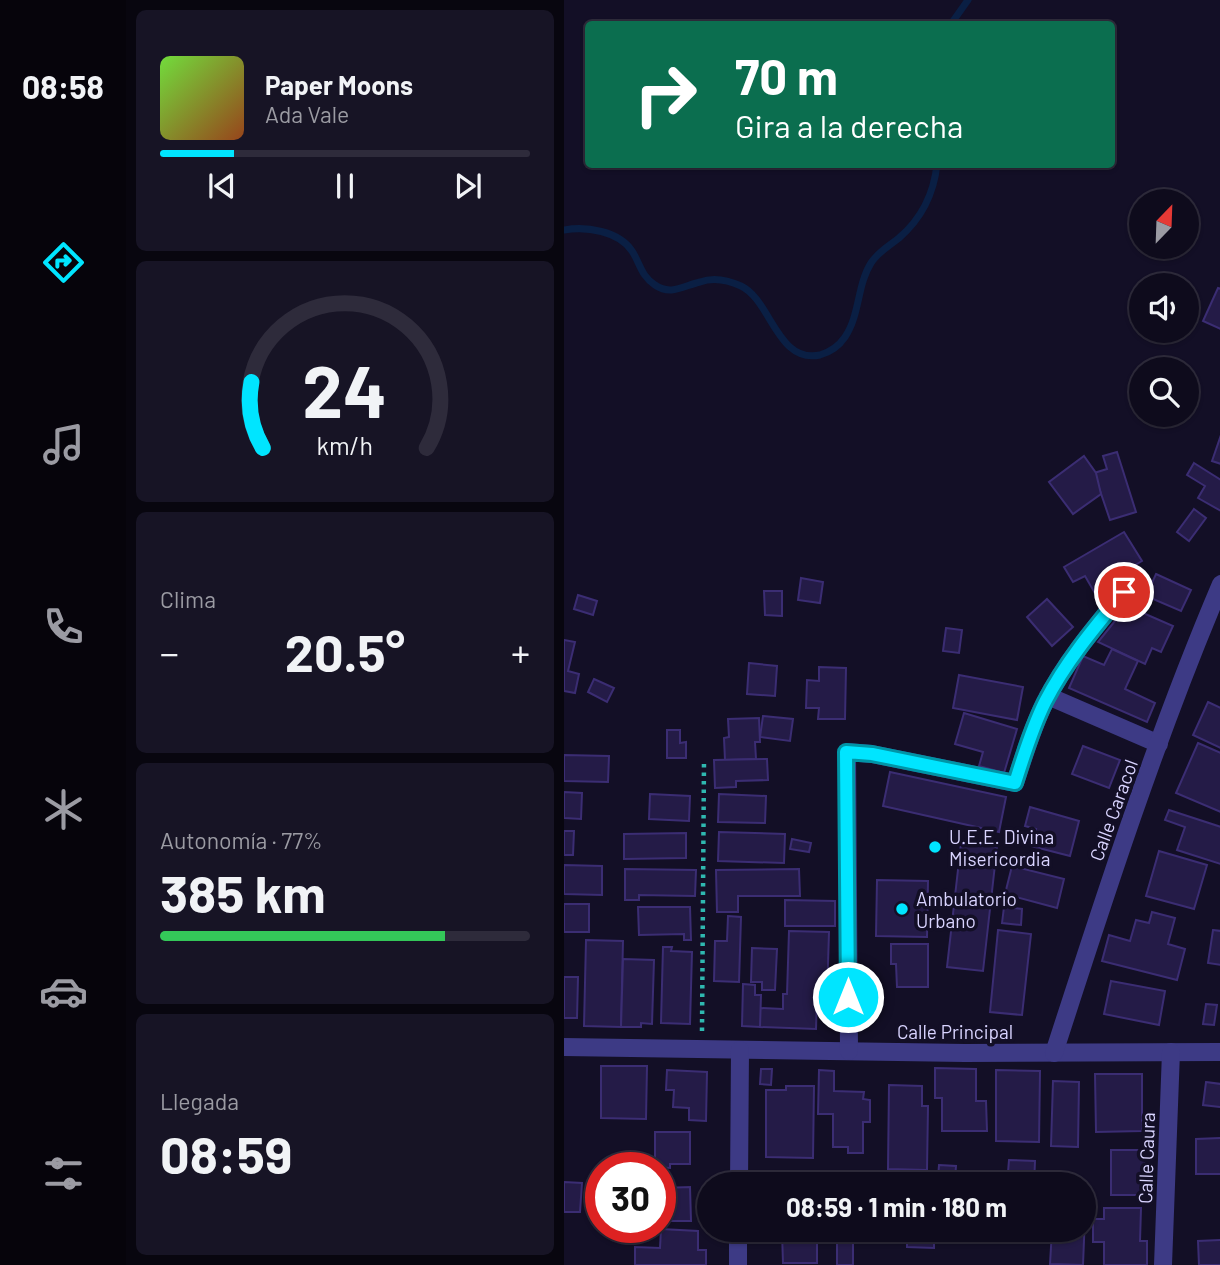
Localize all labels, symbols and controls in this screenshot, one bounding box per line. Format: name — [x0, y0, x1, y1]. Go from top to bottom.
text: 70 m — [735, 46, 838, 105]
icon: right — [620, 49, 711, 140]
text: 08:58 — [22, 67, 104, 105]
text: Paper Moons — [265, 69, 413, 100]
text: Ada Vale — [265, 100, 349, 128]
text: Gira a la derecha — [735, 106, 963, 144]
icon: previous — [203, 167, 241, 205]
icon: pause — [326, 167, 364, 205]
icon: next — [449, 167, 487, 205]
north arrow — [1129, 189, 1199, 259]
map controls — [1129, 189, 1199, 427]
icon: directions — [39, 238, 88, 287]
button: sound — [1129, 273, 1199, 343]
text: 24 — [303, 345, 387, 433]
button: search — [1129, 357, 1199, 427]
icon: music — [39, 420, 88, 469]
text: km/h — [317, 429, 373, 459]
pin — [1094, 562, 1154, 622]
icon: arrive — [1105, 573, 1143, 611]
text: Clima — [160, 585, 216, 613]
icon: phone — [39, 602, 88, 651]
text: 20.5° — [285, 620, 405, 682]
text: − — [160, 629, 179, 675]
text: + — [511, 629, 530, 675]
street label: Calle Caracol — [1084, 756, 1142, 864]
icon: climate — [39, 785, 88, 834]
place label: U.E.E. Divina Misericordia — [949, 825, 1054, 870]
text: Autonomía · 77% — [160, 826, 323, 854]
marker: U.E.E. Divina Misericordia — [927, 839, 943, 855]
text: 385 km — [160, 861, 326, 923]
place label: Ambulatorio Urbano — [916, 887, 1017, 932]
marker: Ambulatorio Urbano — [894, 901, 910, 917]
position arrow — [811, 960, 885, 1034]
icon: car — [39, 967, 88, 1016]
street label: Calle Principal — [897, 1020, 1013, 1043]
text: Llegada — [160, 1087, 239, 1115]
street label: Calle Caura — [1133, 1112, 1159, 1204]
text: 08:59 — [160, 1122, 292, 1184]
icon: filters — [39, 1149, 88, 1198]
speed limit sign: 30 — [585, 1152, 676, 1243]
text: 08:59 · 1 min · 180 m — [786, 1191, 1007, 1222]

